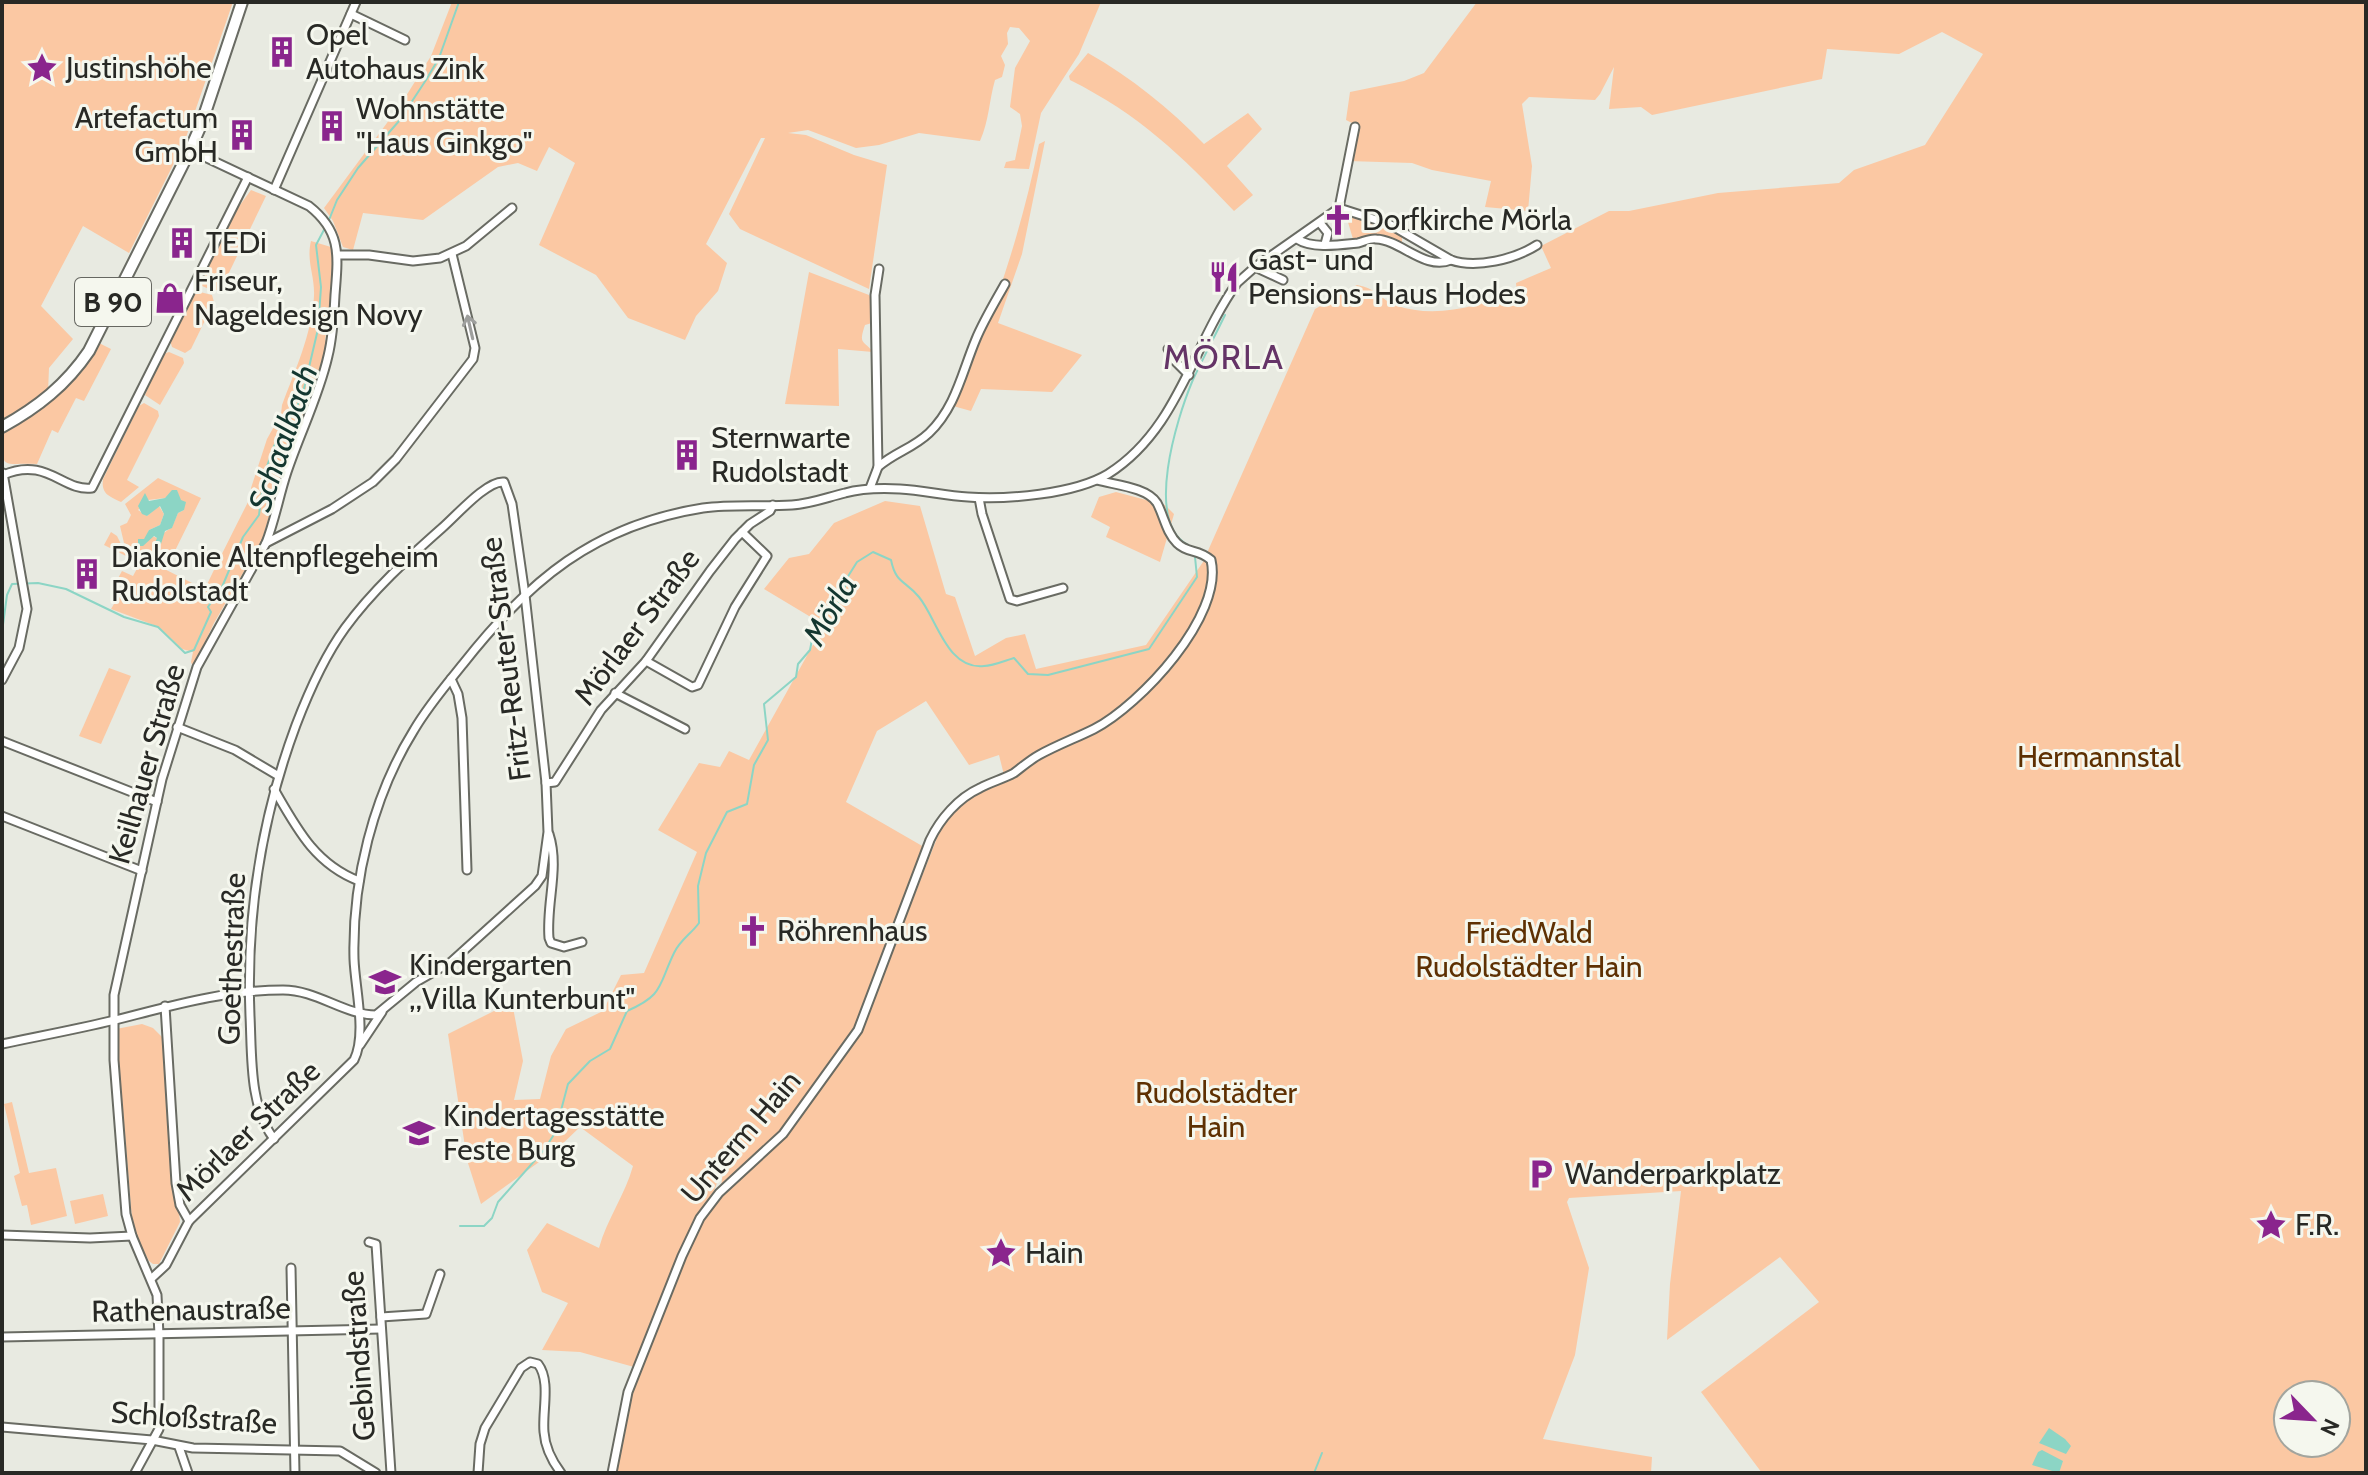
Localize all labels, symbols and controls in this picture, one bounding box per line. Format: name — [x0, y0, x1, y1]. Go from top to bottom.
place label: Opel Autohaus Zink — [306, 16, 485, 87]
building icon: Opel Autohaus Zink — [265, 35, 299, 69]
place label: Justinshöhe — [65, 49, 212, 86]
place icon: Justinshöhe — [25, 51, 59, 85]
place label: Wohnstätte "Haus Ginkgo" — [356, 90, 532, 161]
place label: Artefactum GmbH — [75, 99, 218, 170]
building icon: Wohnstätte "Haus Ginkgo" — [315, 109, 349, 143]
building icon: Artefactum GmbH — [225, 118, 259, 152]
place label: Dorfkirche Mörla — [1362, 201, 1572, 238]
church icon: Dorfkirche Mörla — [1321, 203, 1355, 237]
place label: TEDi — [206, 224, 267, 261]
building icon: TEDi — [165, 226, 199, 260]
place label: Gast- und Pensions-Haus Hodes — [1248, 241, 1526, 312]
restaurant icon: Gast- und Pensions-Haus Hodes — [1207, 260, 1241, 294]
place label: Friseur, Nageldesign Novy — [194, 262, 423, 333]
road number: B 90 — [75, 278, 151, 326]
shop icon: Friseur, Nageldesign Novy — [153, 281, 187, 315]
one-way arrow — [462, 315, 477, 341]
district label: MÖRLA — [1163, 336, 1285, 378]
water label: Schaalbach — [239, 360, 326, 516]
place label: Sternwarte Rudolstadt — [711, 419, 850, 490]
building icon: Sternwarte Rudolstadt — [670, 438, 704, 472]
street label: Fritz-Reuter-Straße — [472, 535, 539, 783]
place label: Diakonie Altenpflegeheim Rudolstadt — [111, 538, 439, 609]
street label: Mörlaer Straße — [566, 541, 707, 712]
building icon: Diakonie Altenpflegeheim Rudolstadt — [70, 557, 104, 591]
water label: Mörla — [793, 568, 865, 653]
street label: Keilhauer Straße — [100, 660, 193, 868]
park label: Hermannstal — [2017, 738, 2181, 775]
street label: Goethestraße — [210, 872, 253, 1046]
place label: Röhrenhaus — [777, 912, 927, 949]
church icon: Röhrenhaus — [736, 914, 770, 948]
park label: FriedWald Rudolstädter Hain — [1415, 914, 1643, 985]
place label: Kindergarten ,,Villa Kunterbunt" — [409, 946, 635, 1017]
school or university icon: Kindergarten ,,Villa Kunterbunt" — [368, 965, 402, 999]
street label: Mörlaer Straße — [168, 1053, 328, 1209]
street label: Unterm Hain — [673, 1063, 808, 1211]
park label: Rudolstädter Hain — [1135, 1074, 1298, 1145]
place label: Kindertagesstätte Feste Burg — [443, 1097, 665, 1168]
school or university icon: Kindertagesstätte Feste Burg — [402, 1116, 436, 1150]
place label: Wanderparkplatz — [1565, 1155, 1781, 1192]
parking icon: Wanderparkplatz — [1524, 1157, 1558, 1191]
place label: F.R. — [2295, 1206, 2339, 1243]
place icon: F.R. — [2254, 1208, 2288, 1242]
place label: Hain — [1025, 1234, 1083, 1271]
place icon: Hain — [984, 1236, 1018, 1270]
street label: Gebindstraße — [334, 1270, 383, 1442]
street label: Rathenaustraße — [91, 1289, 291, 1330]
north arrow — [2272, 1379, 2352, 1459]
street label: Schloßstraße — [110, 1393, 278, 1442]
text: N — [2314, 1414, 2345, 1440]

